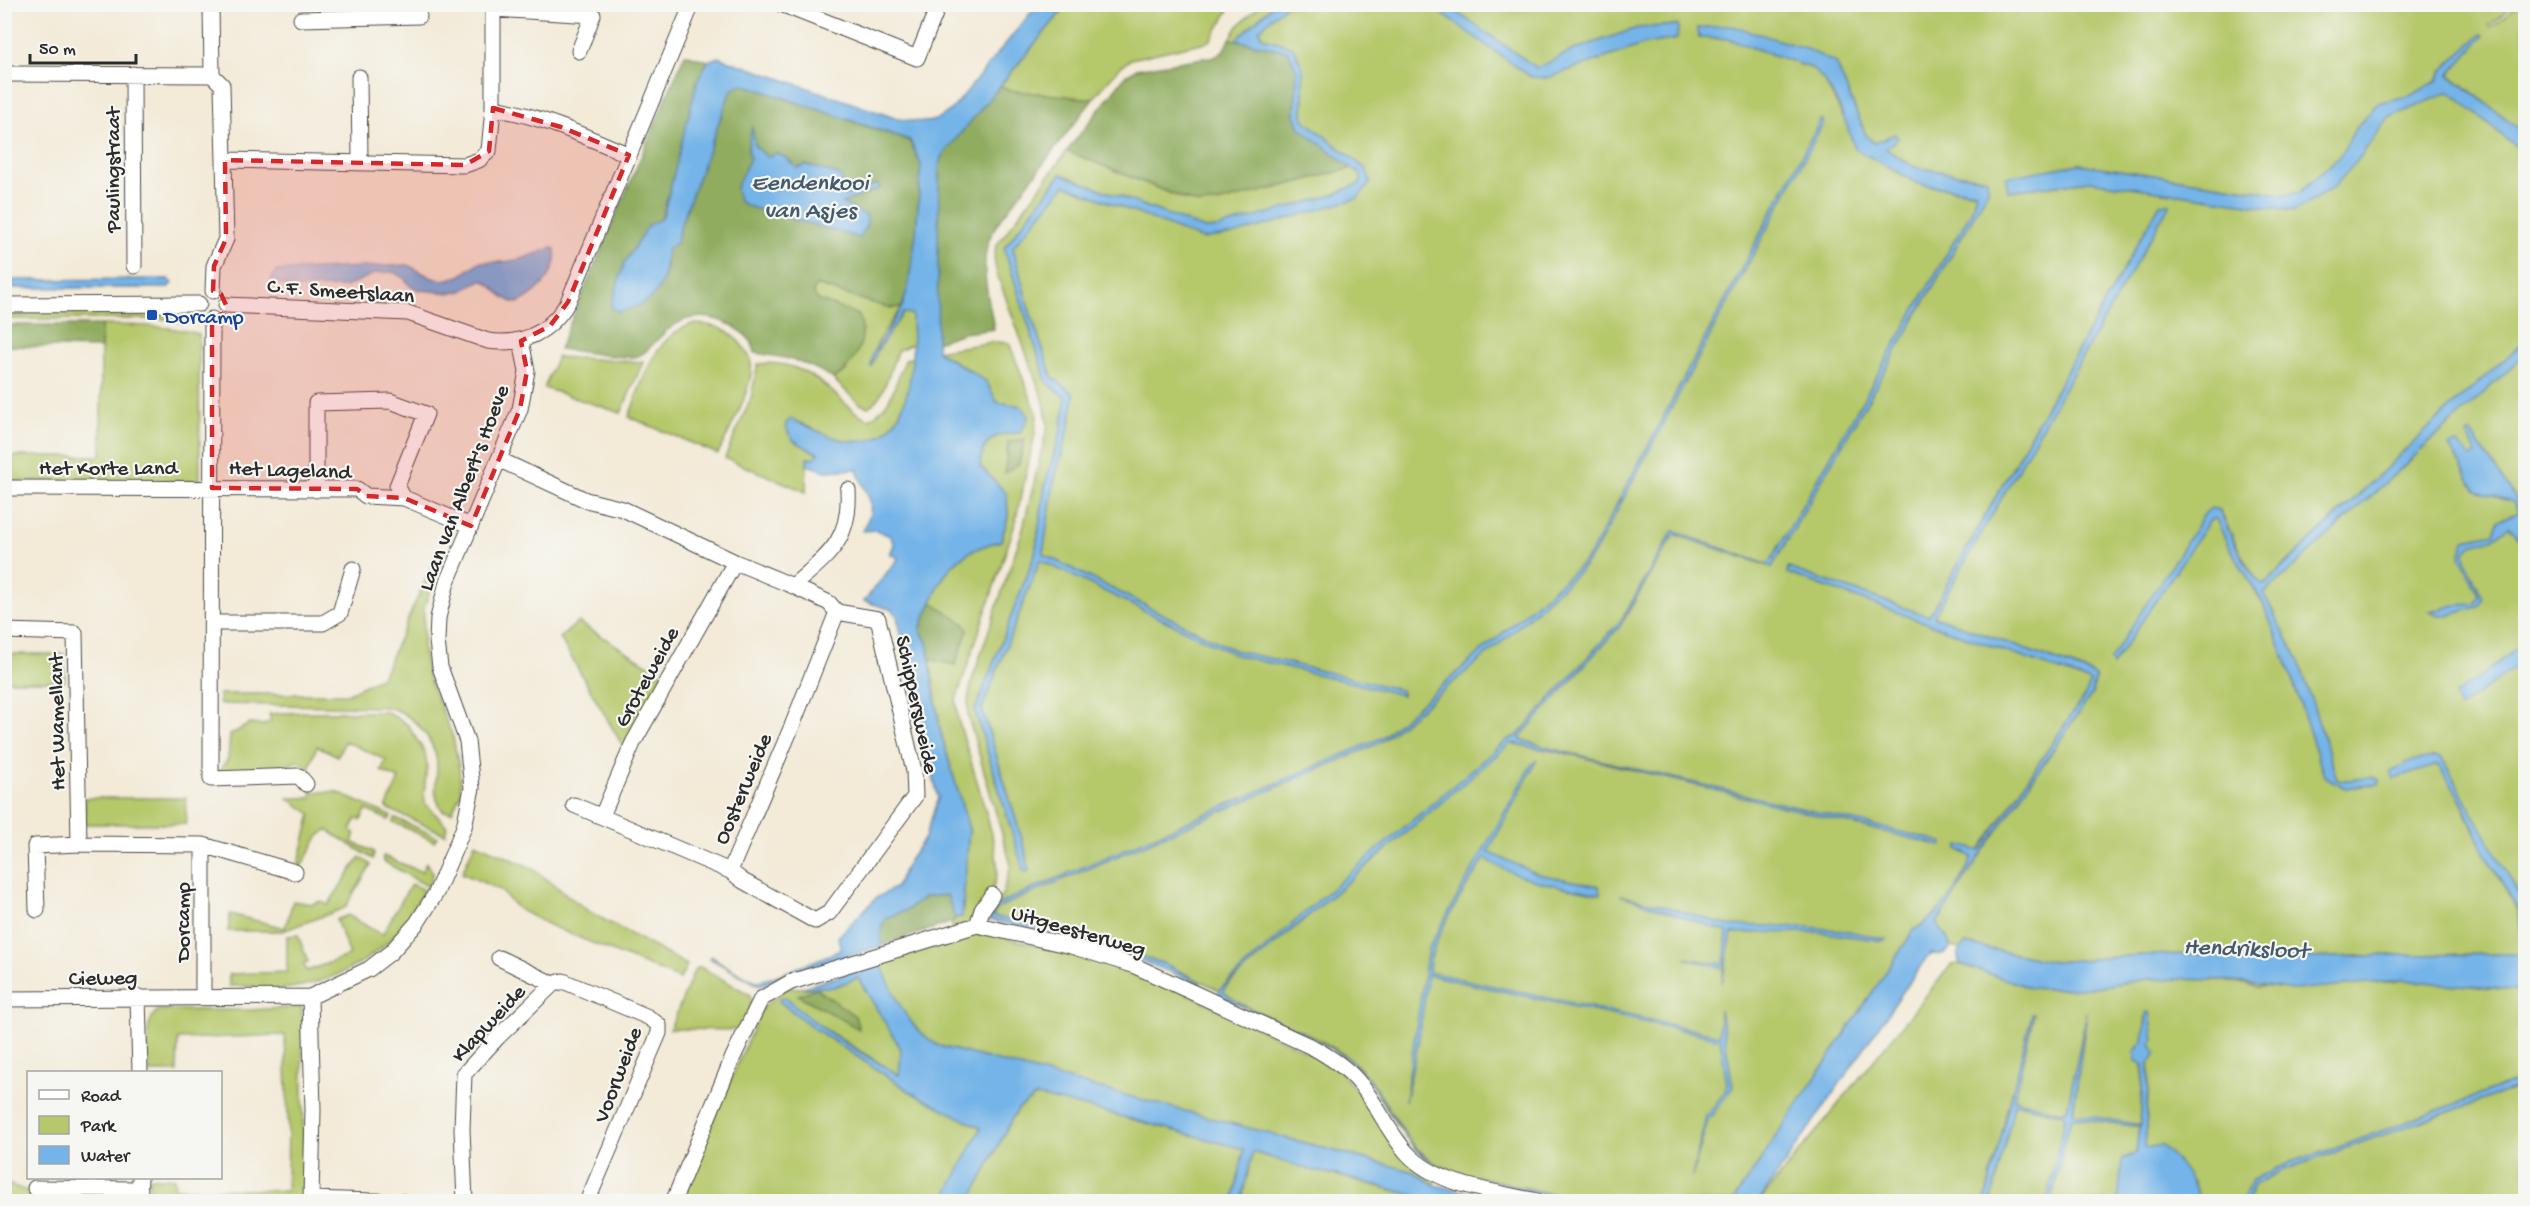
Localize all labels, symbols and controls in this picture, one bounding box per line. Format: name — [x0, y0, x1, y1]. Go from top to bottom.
scale bar — [30, 27, 136, 65]
text: 50 m — [39, 40, 76, 61]
street label: Paulingstraat — [102, 105, 128, 234]
water label: Eendenkooi van Asjes — [751, 170, 871, 227]
street label: C.F. Smeetslaan — [266, 275, 416, 311]
place label: Dorcamp — [162, 306, 244, 332]
marker: Dorcamp — [145, 308, 159, 322]
street label: Laan van Albert's Hoeve — [414, 381, 517, 595]
street label: Het Korte Land — [39, 457, 179, 483]
street label: Het Lageland — [228, 457, 354, 487]
street label: Groteweide — [610, 623, 687, 733]
street label: Schippersweide — [888, 633, 943, 777]
street label: Het Wamellant — [45, 651, 73, 791]
street label: Oosterweide — [710, 729, 780, 849]
street label: Dorcamp — [172, 882, 198, 964]
street label: Uitgeesterweg — [1008, 901, 1148, 964]
water label: Hendriksloot — [2183, 934, 2313, 967]
street label: Cieweg — [68, 966, 138, 994]
street label: Klapweide — [447, 980, 533, 1069]
street label: Voorweide — [589, 1023, 650, 1128]
legend — [27, 1071, 222, 1179]
text: Road — [81, 1087, 122, 1108]
text: Park — [80, 1117, 117, 1138]
text: Water — [81, 1147, 131, 1168]

